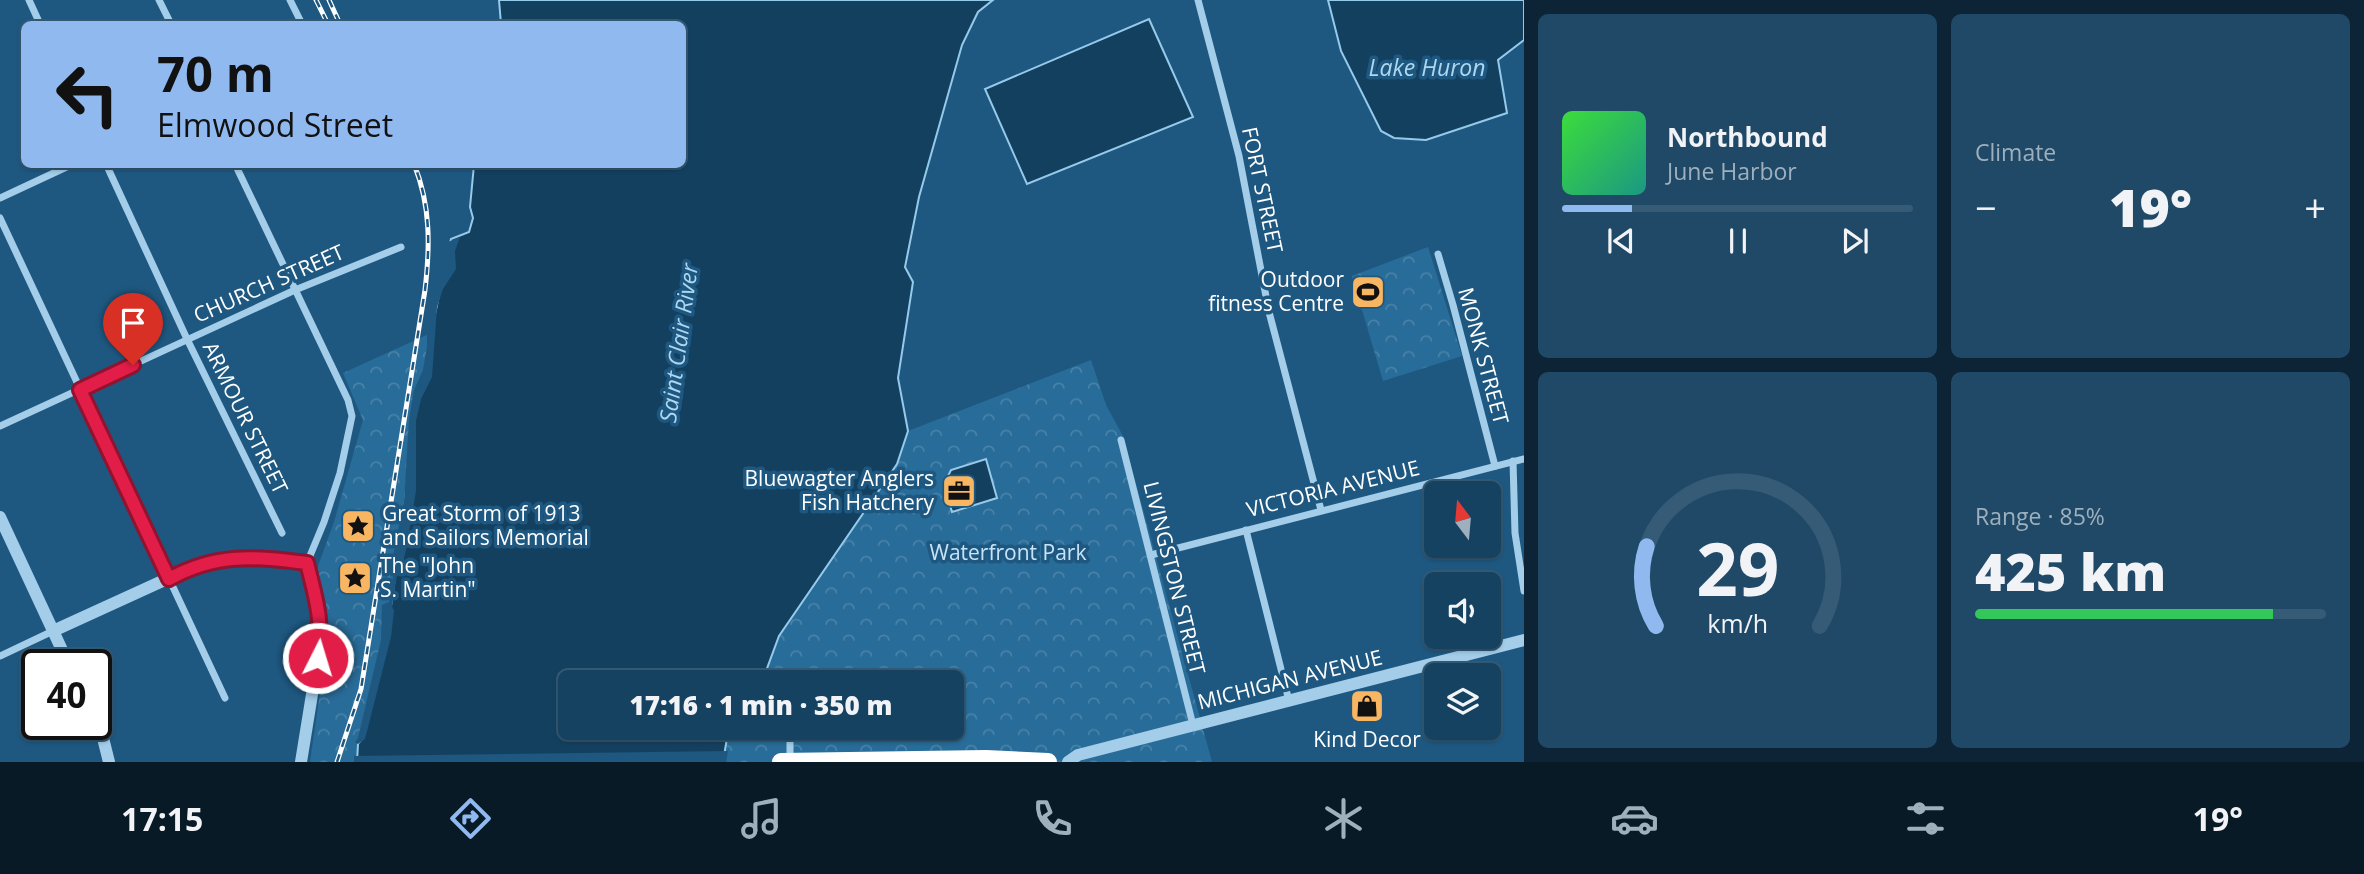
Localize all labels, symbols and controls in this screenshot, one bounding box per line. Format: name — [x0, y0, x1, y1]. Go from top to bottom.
text: 70 m — [157, 40, 274, 106]
icon: left — [42, 49, 133, 140]
water label: Lake Huron — [1369, 51, 1485, 83]
text: Elmwood Street — [157, 103, 393, 146]
text: Northbound — [1667, 119, 1828, 155]
street label: FORT STREET — [1236, 124, 1290, 256]
text: Climate — [1975, 136, 2056, 168]
text: June Harbor — [1667, 155, 1797, 187]
text: 19° — [2109, 171, 2192, 242]
text: − — [1975, 181, 1997, 233]
text: + — [2304, 181, 2326, 233]
icon: previous — [1602, 222, 1640, 260]
icon: pause — [1719, 222, 1757, 260]
icon: next — [1836, 222, 1874, 260]
street label: CHURCH STREET — [189, 237, 349, 329]
water label: Saint Clair River — [651, 260, 705, 425]
place label: Outdoor fitness Centre — [1208, 265, 1344, 317]
sports icon: Outdoor fitness Centre — [1349, 273, 1387, 311]
street label: MONK STREET — [1452, 284, 1516, 428]
pin — [103, 293, 163, 365]
icon: arrive — [114, 304, 152, 342]
street label: ARMOUR STREET — [197, 337, 295, 499]
street label: VICTORIA AVENUE — [1243, 453, 1422, 523]
place label: Bluewagter Anglers Fish Hatchery — [745, 464, 934, 516]
office icon: Bluewagter Anglers Fish Hatchery — [940, 472, 978, 510]
street label: LIVINGSTON STREET — [1137, 478, 1213, 678]
north arrow — [1424, 481, 1502, 558]
map controls — [1424, 481, 1501, 740]
place label: Great Storm of 1913 and Sailors Memorial — [382, 499, 589, 551]
text: Range · 85% — [1975, 500, 2105, 532]
place icon: Great Storm of 1913 and Sailors Memorial — [339, 507, 377, 545]
text: 29 — [1696, 518, 1779, 617]
text: 425 km — [1975, 535, 2166, 606]
park label: Waterfront Park — [930, 538, 1086, 566]
place label: The "John S. Martin" — [380, 551, 476, 603]
place icon: The "John S. Martin" — [336, 559, 374, 597]
button: sound — [1424, 572, 1501, 649]
text: km/h — [1707, 606, 1768, 640]
position arrow — [281, 621, 355, 695]
street label: MICHIGAN AVENUE — [1194, 643, 1385, 716]
speed limit sign: 40 — [21, 649, 112, 740]
button: layers — [1424, 663, 1501, 740]
text: 17:16 · 1 min · 350 m — [630, 687, 892, 723]
shop icon: Kind Decor — [1348, 687, 1386, 725]
place label: Kind Decor — [1313, 725, 1421, 753]
icon: directions — [446, 794, 495, 843]
icon: music — [737, 794, 786, 843]
icon: phone — [1028, 794, 1077, 843]
icon: climate — [1319, 794, 1368, 843]
icon: car — [1610, 794, 1659, 843]
icon: filters — [1901, 794, 1950, 843]
text: 17:15 — [121, 797, 203, 840]
text: 19° — [2193, 797, 2243, 840]

